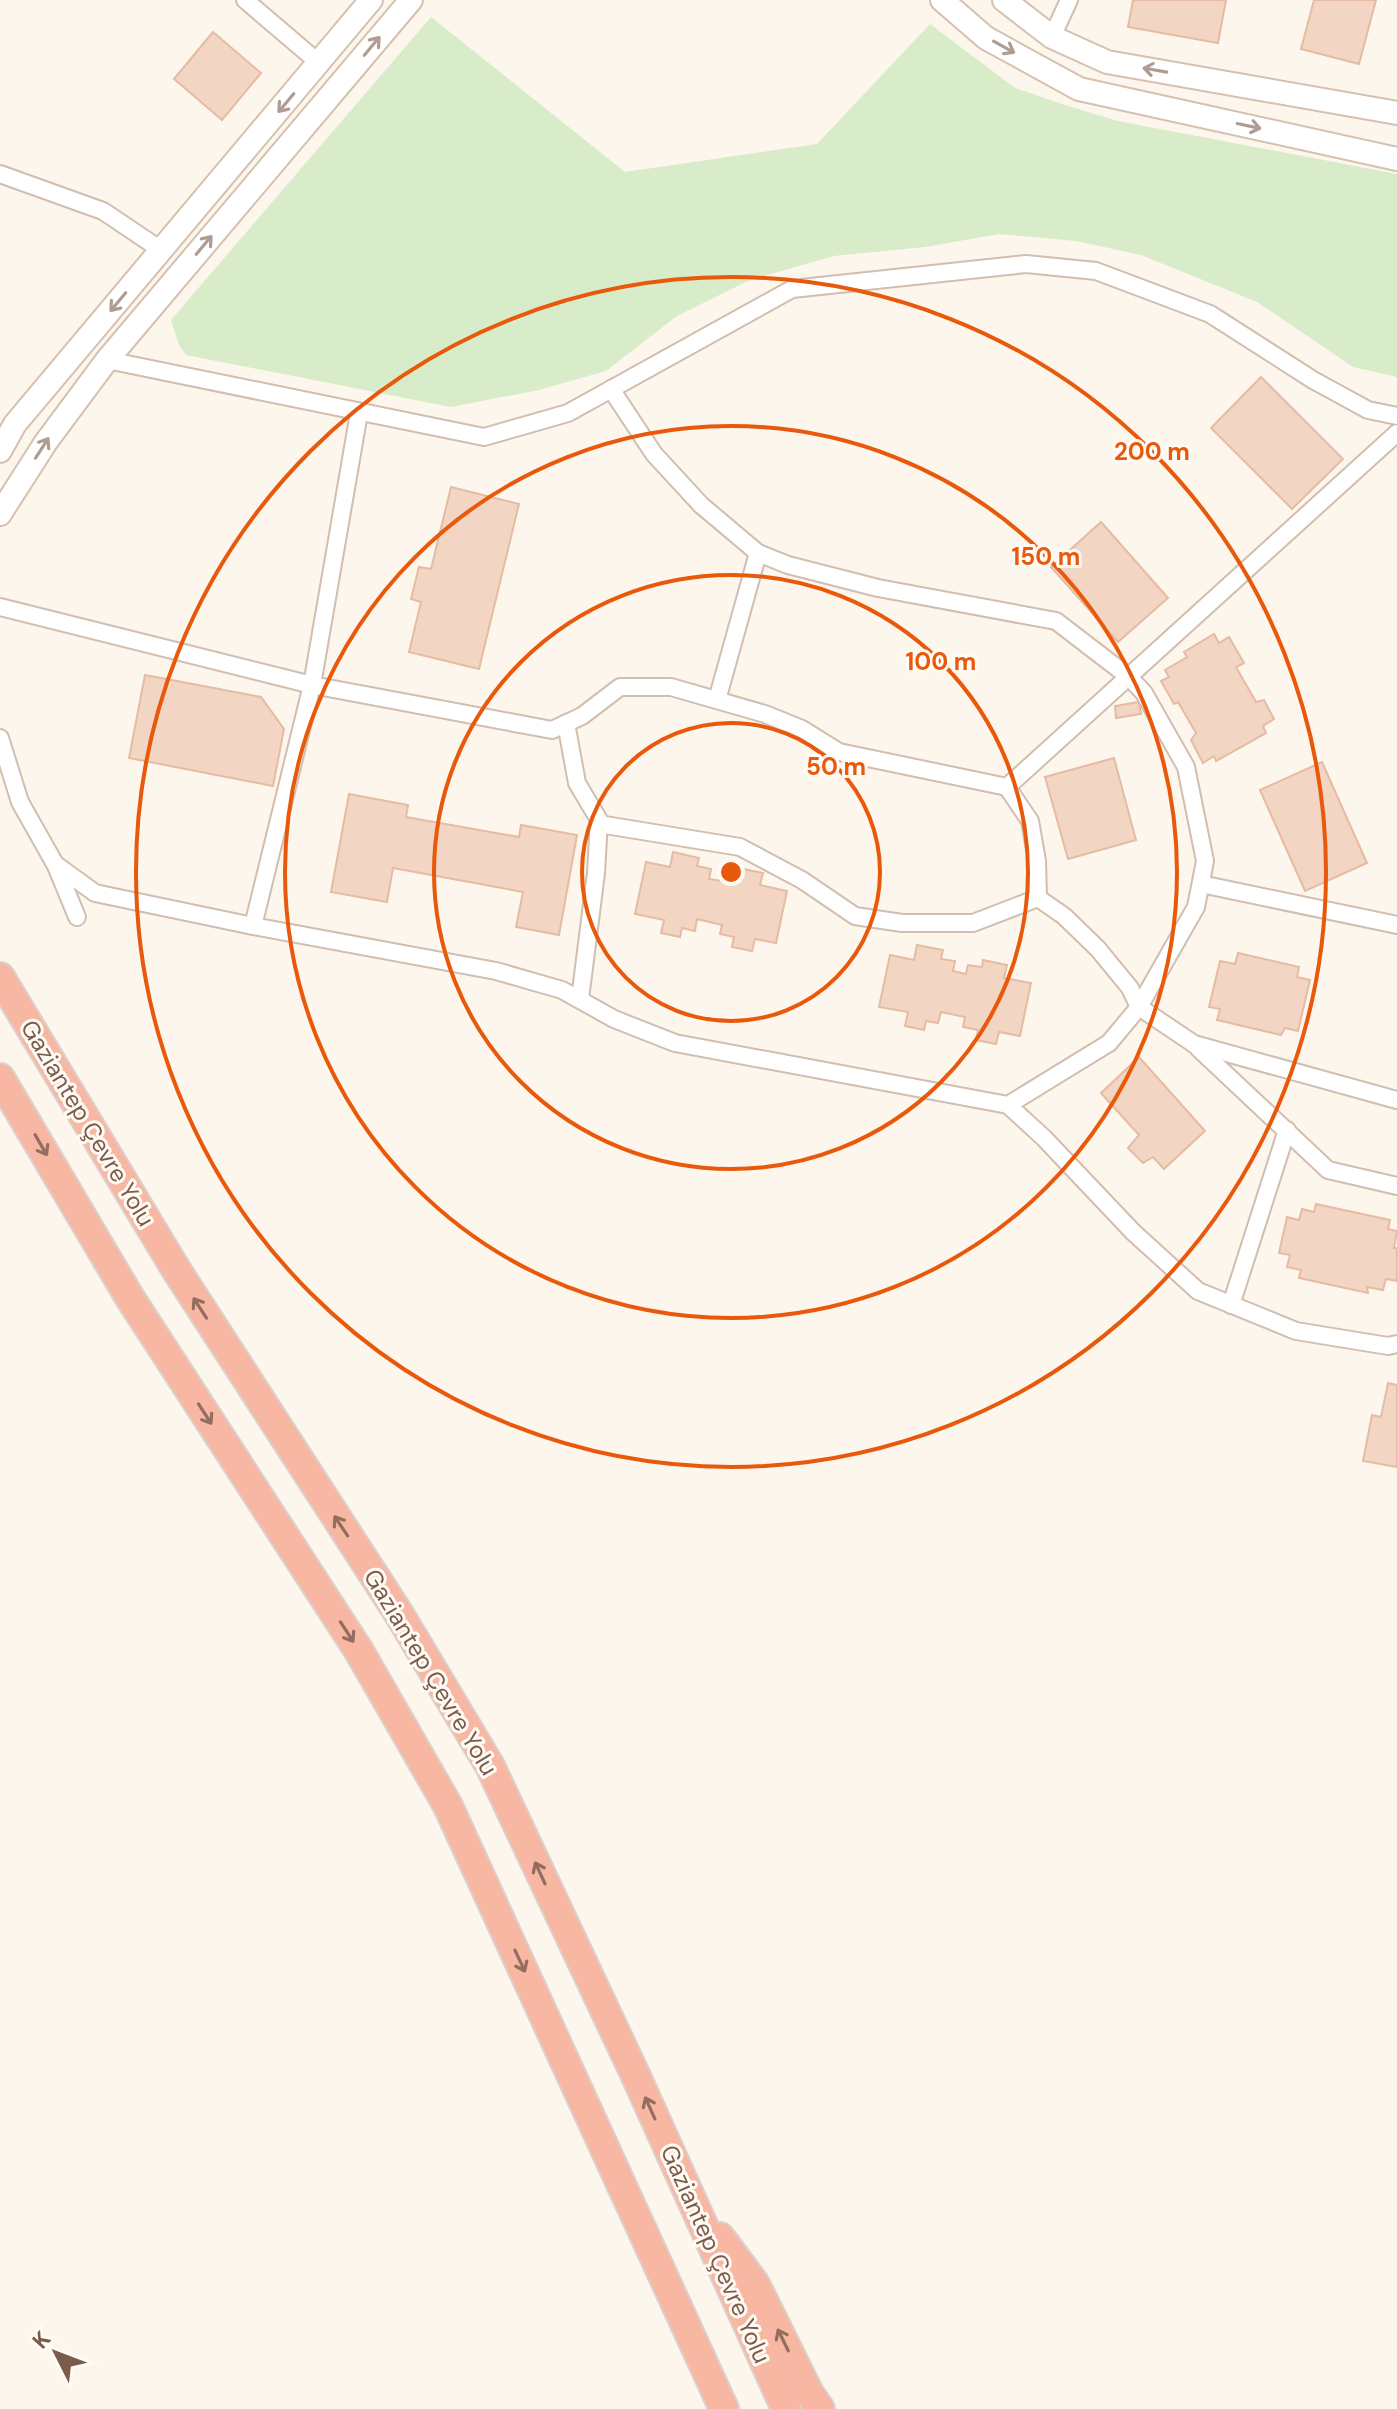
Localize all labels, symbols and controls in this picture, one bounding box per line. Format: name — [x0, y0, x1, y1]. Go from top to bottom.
one-way arrow — [363, 37, 381, 57]
one-way arrow — [992, 40, 1015, 56]
one-way arrow — [1143, 62, 1168, 77]
one-way arrow — [277, 92, 295, 113]
one-way arrow — [1236, 119, 1261, 134]
one-way arrow — [195, 236, 213, 256]
one-way arrow — [109, 291, 127, 311]
text: 200 m — [1114, 436, 1190, 467]
one-way arrow — [34, 438, 50, 460]
text: 150 m — [1012, 541, 1080, 572]
text: 100 m — [906, 646, 976, 677]
text: 50 m — [806, 751, 866, 782]
centre of rings — [717, 858, 745, 886]
street label: Gaziantep Çevre Yolu — [14, 1014, 162, 1232]
one-way arrow — [33, 1133, 49, 1156]
one-way arrow — [192, 1297, 208, 1320]
one-way arrow — [198, 1402, 214, 1425]
one-way arrow — [333, 1516, 350, 1538]
street label: Gaziantep Çevre Yolu — [357, 1563, 505, 1781]
one-way arrow — [338, 1621, 355, 1643]
one-way arrow — [532, 1861, 547, 1885]
one-way arrow — [513, 1949, 528, 1973]
one-way arrow — [642, 2097, 657, 2121]
street label: Gaziantep Çevre Yolu — [654, 2140, 778, 2368]
north arrow — [16, 2313, 96, 2393]
text: K — [26, 2325, 57, 2355]
one-way arrow — [775, 2329, 790, 2353]

